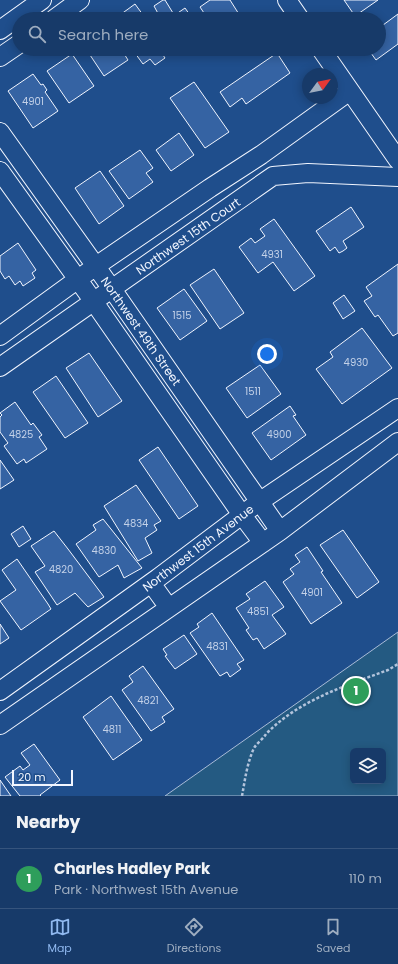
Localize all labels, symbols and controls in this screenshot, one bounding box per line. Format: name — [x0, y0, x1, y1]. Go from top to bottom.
search box — [12, 12, 386, 56]
icon: search — [26, 23, 48, 45]
text: Search here — [58, 24, 148, 45]
north arrow — [302, 68, 338, 104]
house number: 4901 — [22, 94, 44, 109]
street label: Northwest 15th Court — [132, 194, 244, 278]
house number: 4931 — [261, 247, 283, 262]
street label: Northwest 49th Street — [97, 273, 185, 389]
house number: 1515 — [173, 308, 191, 323]
your location — [257, 344, 277, 364]
house number: 4930 — [344, 355, 368, 370]
house number: 1511 — [245, 384, 261, 399]
house number: 4825 — [9, 427, 33, 442]
house number: 4900 — [266, 427, 292, 442]
street label: Northwest 15th Avenue — [139, 500, 257, 596]
house number: 4834 — [124, 516, 148, 531]
house number: 4830 — [92, 543, 116, 558]
house number: 4820 — [49, 562, 73, 577]
house number: 4901 — [301, 585, 323, 600]
house number: 4851 — [247, 604, 269, 619]
house number: 4831 — [206, 639, 228, 654]
pin: 1 — [343, 676, 369, 706]
house number: 4821 — [137, 693, 159, 708]
house number: 4811 — [103, 722, 122, 737]
map controls — [350, 748, 386, 784]
button: layers — [350, 748, 386, 784]
scale bar — [12, 768, 73, 787]
text: 20 m — [18, 769, 46, 785]
text: Nearby — [16, 810, 80, 834]
text: Charles Hadley Park — [54, 858, 210, 879]
text: 1 — [27, 869, 31, 888]
text: 110 m — [349, 869, 382, 888]
text: Park · Northwest 15th Avenue — [54, 880, 238, 899]
tab: Map — [47, 916, 72, 957]
tab: Directions — [167, 916, 221, 957]
tab: Saved — [316, 916, 351, 957]

